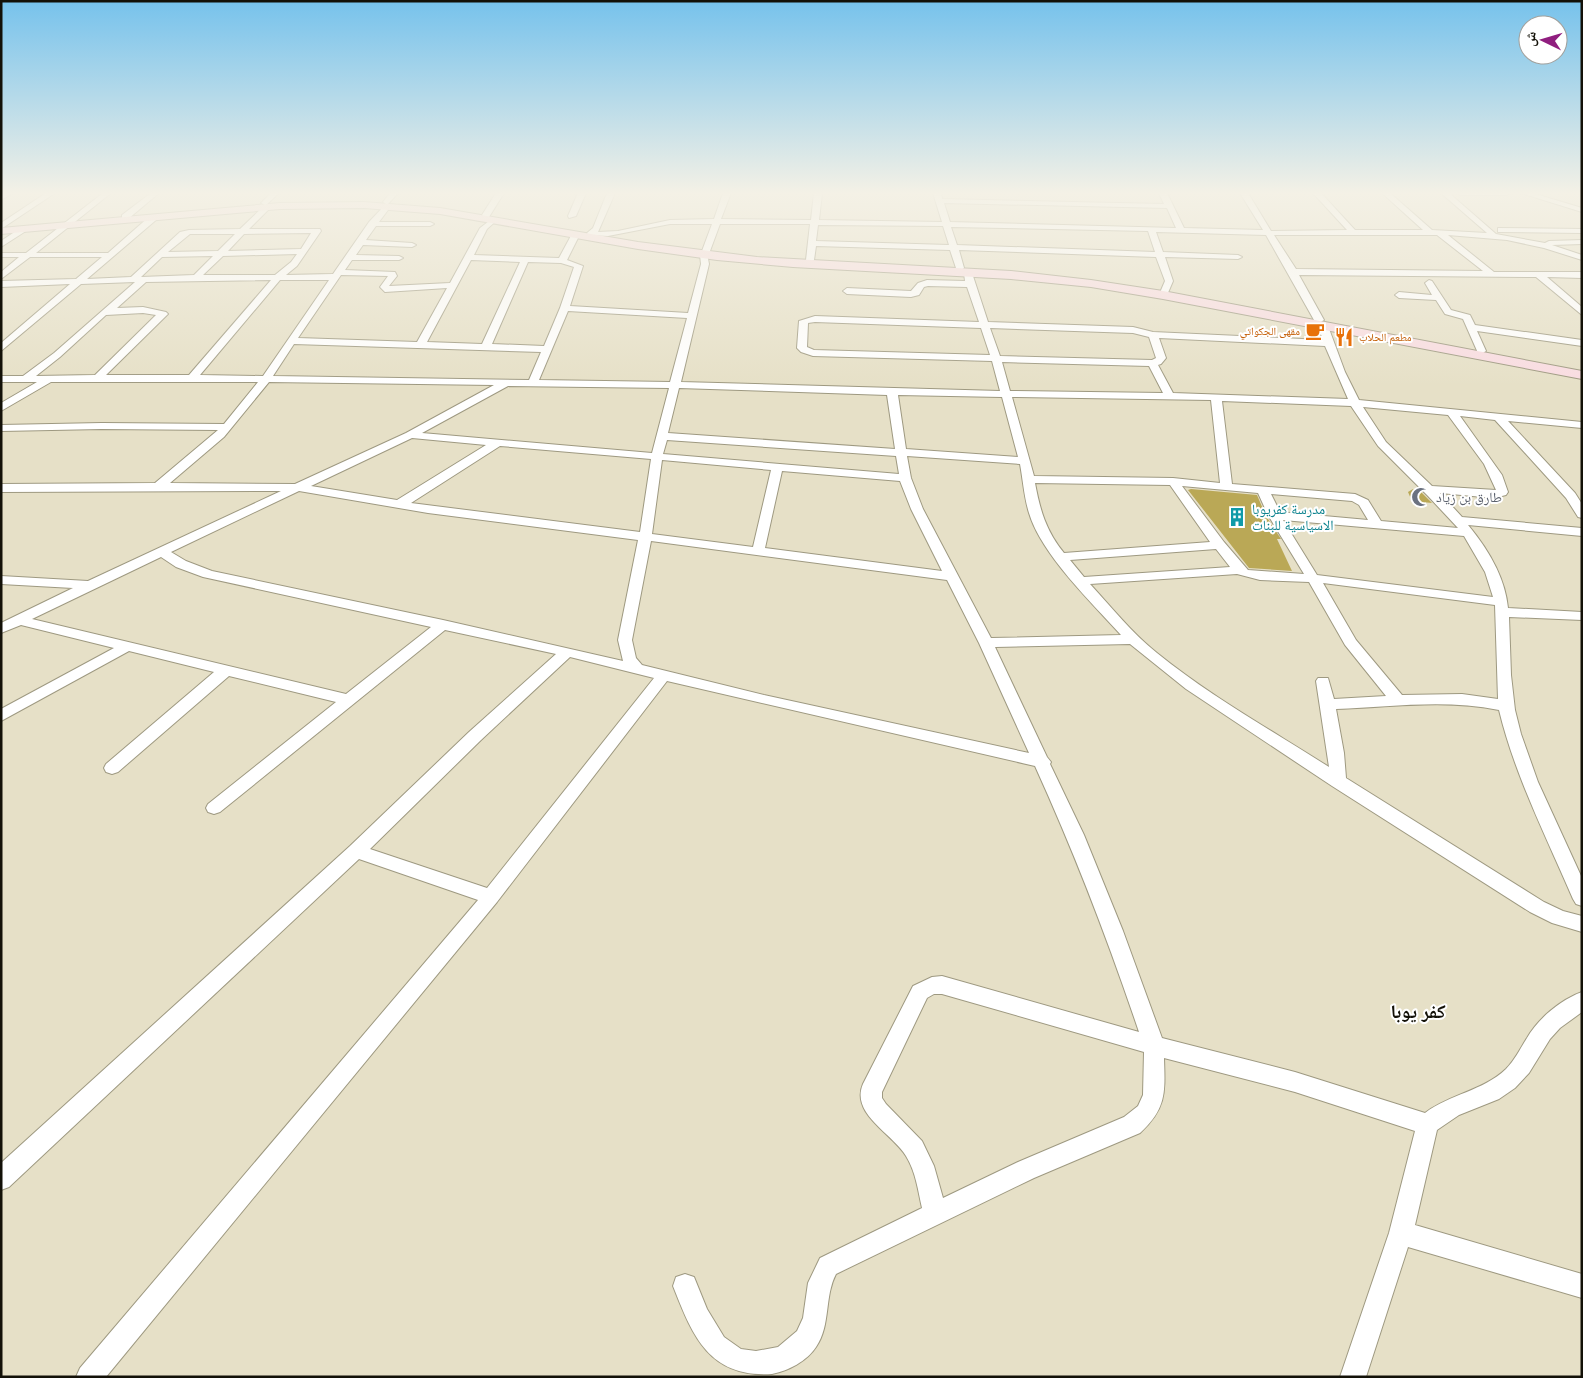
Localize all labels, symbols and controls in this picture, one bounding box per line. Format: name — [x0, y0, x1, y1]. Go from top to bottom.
north arrow — [1518, 15, 1568, 65]
text: ش — [1519, 30, 1540, 47]
cafe icon: مقهى الجكواتي — [1304, 320, 1326, 342]
place label: مقهى الجكواتي — [1240, 323, 1300, 340]
restaurant icon: مطعم الحلاب — [1333, 326, 1355, 348]
place label: مطعم الحلاب — [1359, 329, 1412, 345]
mosque icon: طارق بن زياد — [1410, 486, 1432, 508]
place label: طارق بن زياد — [1436, 487, 1502, 506]
place label: مدرسة كفريوبا الاسياسية للبنات — [1252, 499, 1334, 534]
building icon: مدرسة كفريوبا الاسياسية للبنات — [1226, 506, 1248, 528]
district label: كفر يوبا — [1390, 998, 1446, 1024]

